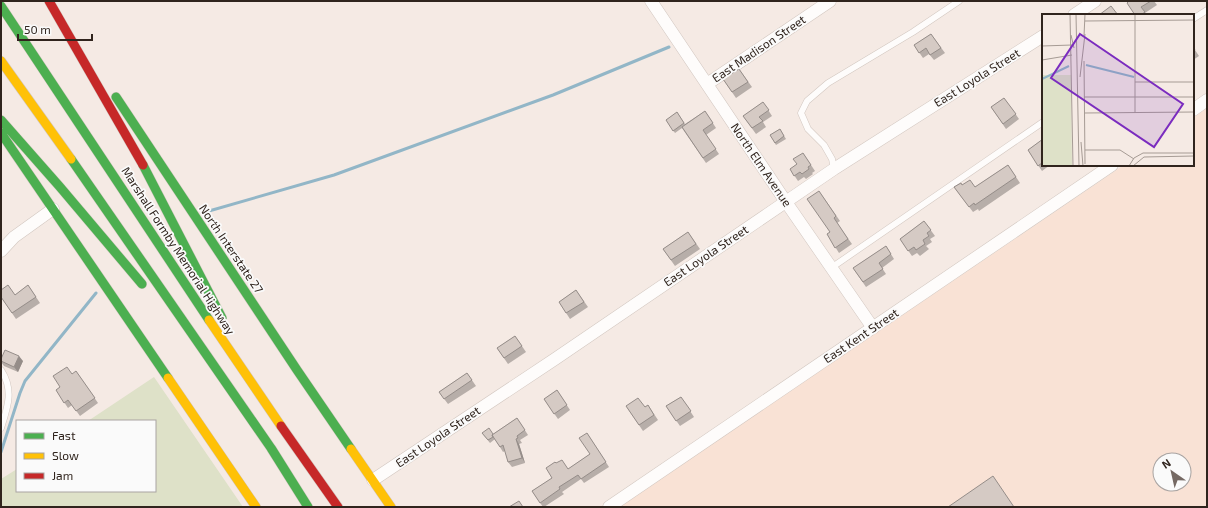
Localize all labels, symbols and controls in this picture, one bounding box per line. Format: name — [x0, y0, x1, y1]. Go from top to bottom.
street label: East Madison Street — [709, 12, 808, 85]
inset map — [1042, 14, 1194, 166]
scale bar — [18, 16, 92, 42]
text: 50 m — [24, 22, 51, 36]
street label: East Loyola Street — [931, 45, 1022, 109]
street label: North Elm Avenue — [729, 120, 795, 209]
street label: Marshall Formby Memorial Highway — [119, 164, 239, 337]
street label: North Interstate 27 — [197, 201, 267, 296]
street label: East Loyola Street — [661, 222, 751, 289]
street label: East Kent Street — [820, 305, 901, 365]
street label: East Loyola Street — [393, 403, 483, 470]
legend — [16, 420, 156, 492]
text: Fast — [52, 428, 76, 442]
text: Slow — [52, 448, 79, 462]
north arrow — [1152, 452, 1192, 492]
text: N — [1159, 456, 1173, 471]
text: Jam — [52, 468, 73, 482]

